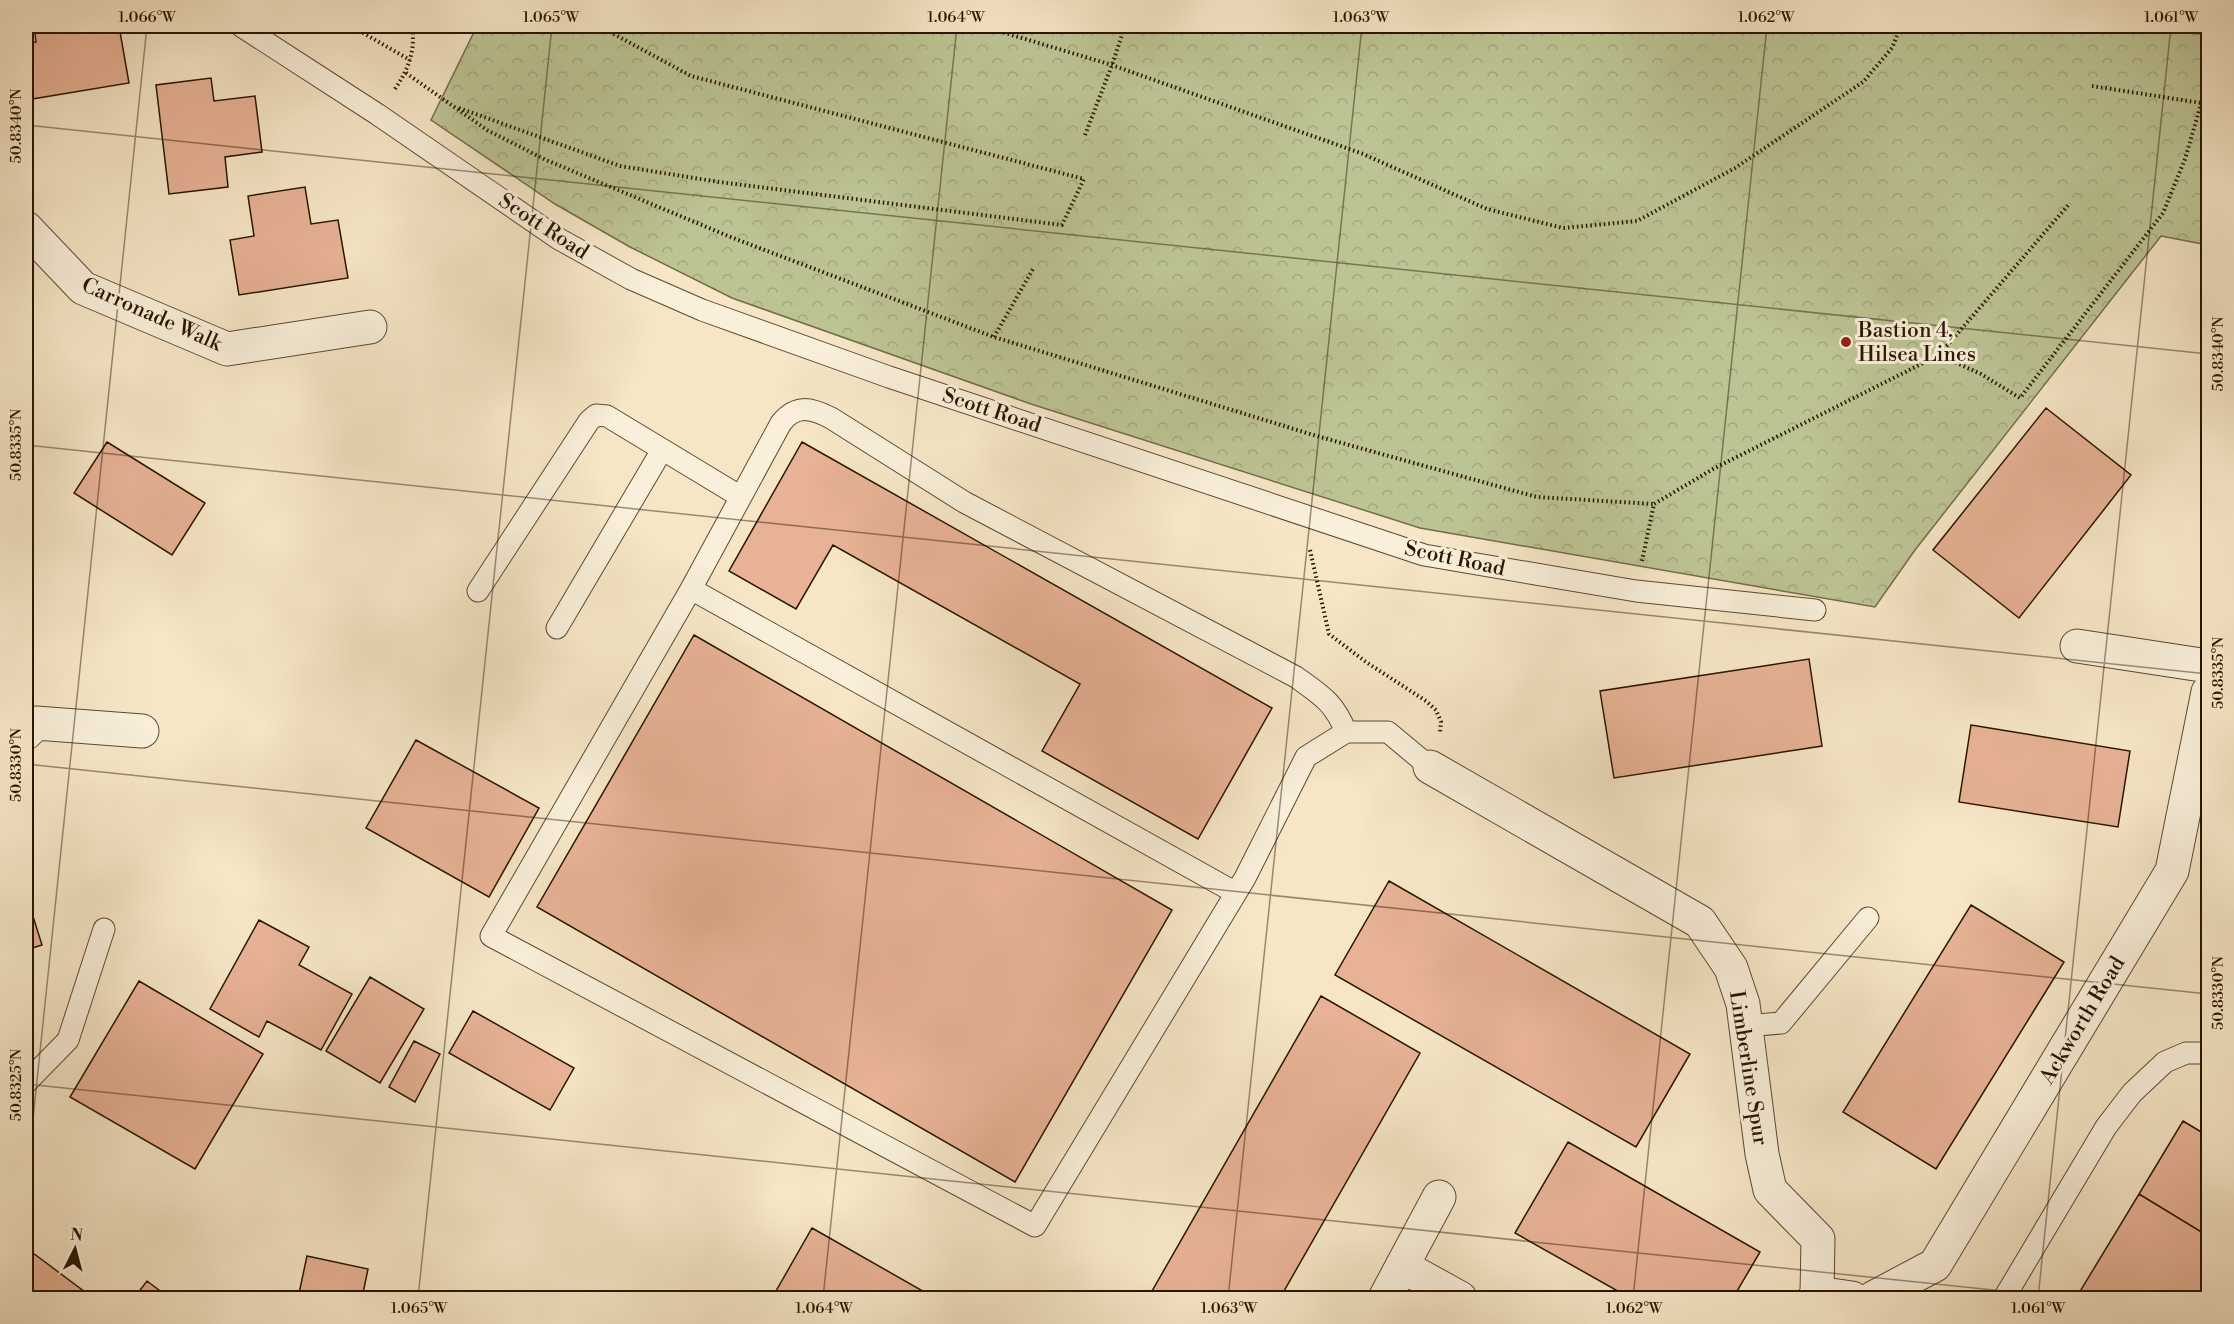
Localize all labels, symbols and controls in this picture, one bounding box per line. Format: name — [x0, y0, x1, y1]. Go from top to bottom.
text: 1.066°W — [118, 8, 176, 27]
text: 1.065°W — [523, 8, 580, 27]
text: 1.064°W — [927, 8, 985, 27]
text: 1.063°W — [1333, 8, 1390, 27]
text: 1.062°W — [1738, 8, 1795, 27]
text: 1.061°W — [2144, 8, 2199, 27]
text: 50.8340°N — [7, 89, 26, 163]
street label: Scott Road — [494, 188, 593, 266]
street label: Carronade Walk — [77, 272, 227, 358]
text: 50.8340°N — [2209, 317, 2228, 391]
place label: Bastion 4, Hilsea Lines — [1857, 318, 1976, 368]
marker: Bastion 4, Hilsea Lines — [1839, 335, 1853, 349]
street label: Scott Road — [939, 383, 1044, 439]
text: 50.8335°N — [7, 409, 26, 481]
street label: Scott Road — [1402, 536, 1508, 582]
text: 50.8335°N — [2209, 637, 2228, 709]
text: 50.8330°N — [7, 728, 26, 802]
street label: Ackworth Road — [2034, 952, 2131, 1090]
text: 50.8330°N — [2209, 956, 2228, 1030]
street label: Limberline Spur — [1723, 989, 1773, 1147]
text: 50.8325°N — [7, 1049, 26, 1121]
north arrow — [45, 1219, 105, 1279]
text: N — [69, 1224, 84, 1246]
text: 1.065°W — [391, 1299, 448, 1318]
text: 1.064°W — [795, 1299, 853, 1318]
text: 1.063°W — [1201, 1299, 1258, 1318]
text: 1.062°W — [1606, 1299, 1663, 1318]
text: 1.061°W — [2011, 1299, 2066, 1318]

